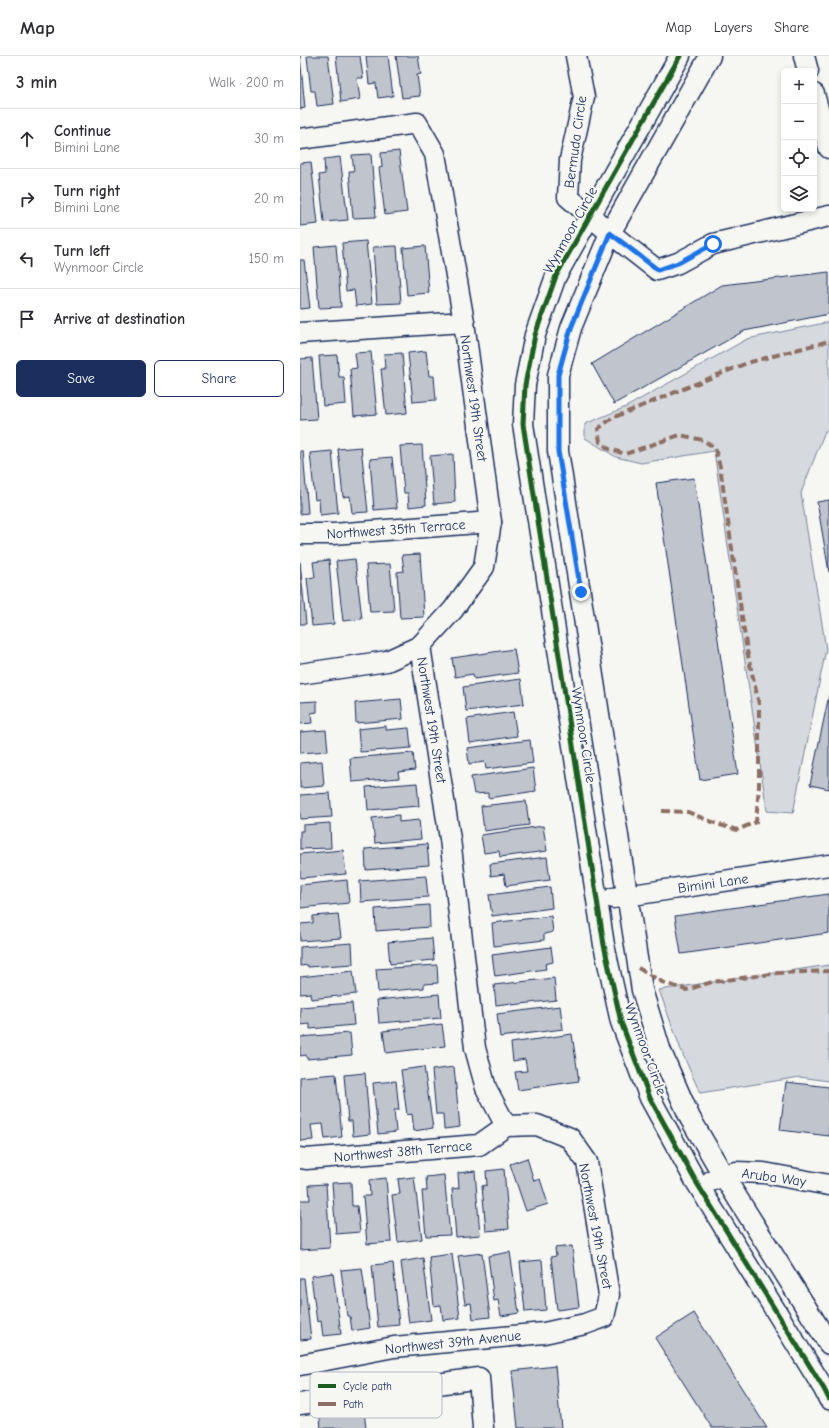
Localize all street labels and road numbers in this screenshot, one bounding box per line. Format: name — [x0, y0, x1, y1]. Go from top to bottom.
street label: Bermuda Circle — [561, 95, 590, 189]
street label: Wynmoor Circle — [540, 184, 601, 277]
street label: Northwest 19th Street — [456, 334, 491, 463]
street label: Northwest 35th Terrace — [326, 516, 466, 543]
street label: Northwest 19th Street — [413, 656, 450, 785]
street label: Wynmoor Circle — [568, 686, 599, 784]
street label: Bimini Lane — [677, 870, 749, 897]
street label: Wynmoor Circle — [621, 1001, 670, 1097]
street label: Northwest 38th Terrace — [333, 1137, 473, 1166]
street label: Northwest 19th Street — [575, 1162, 616, 1291]
street label: Aruba Way — [741, 1165, 808, 1191]
street label: Northwest 39th Avenue — [384, 1327, 522, 1358]

